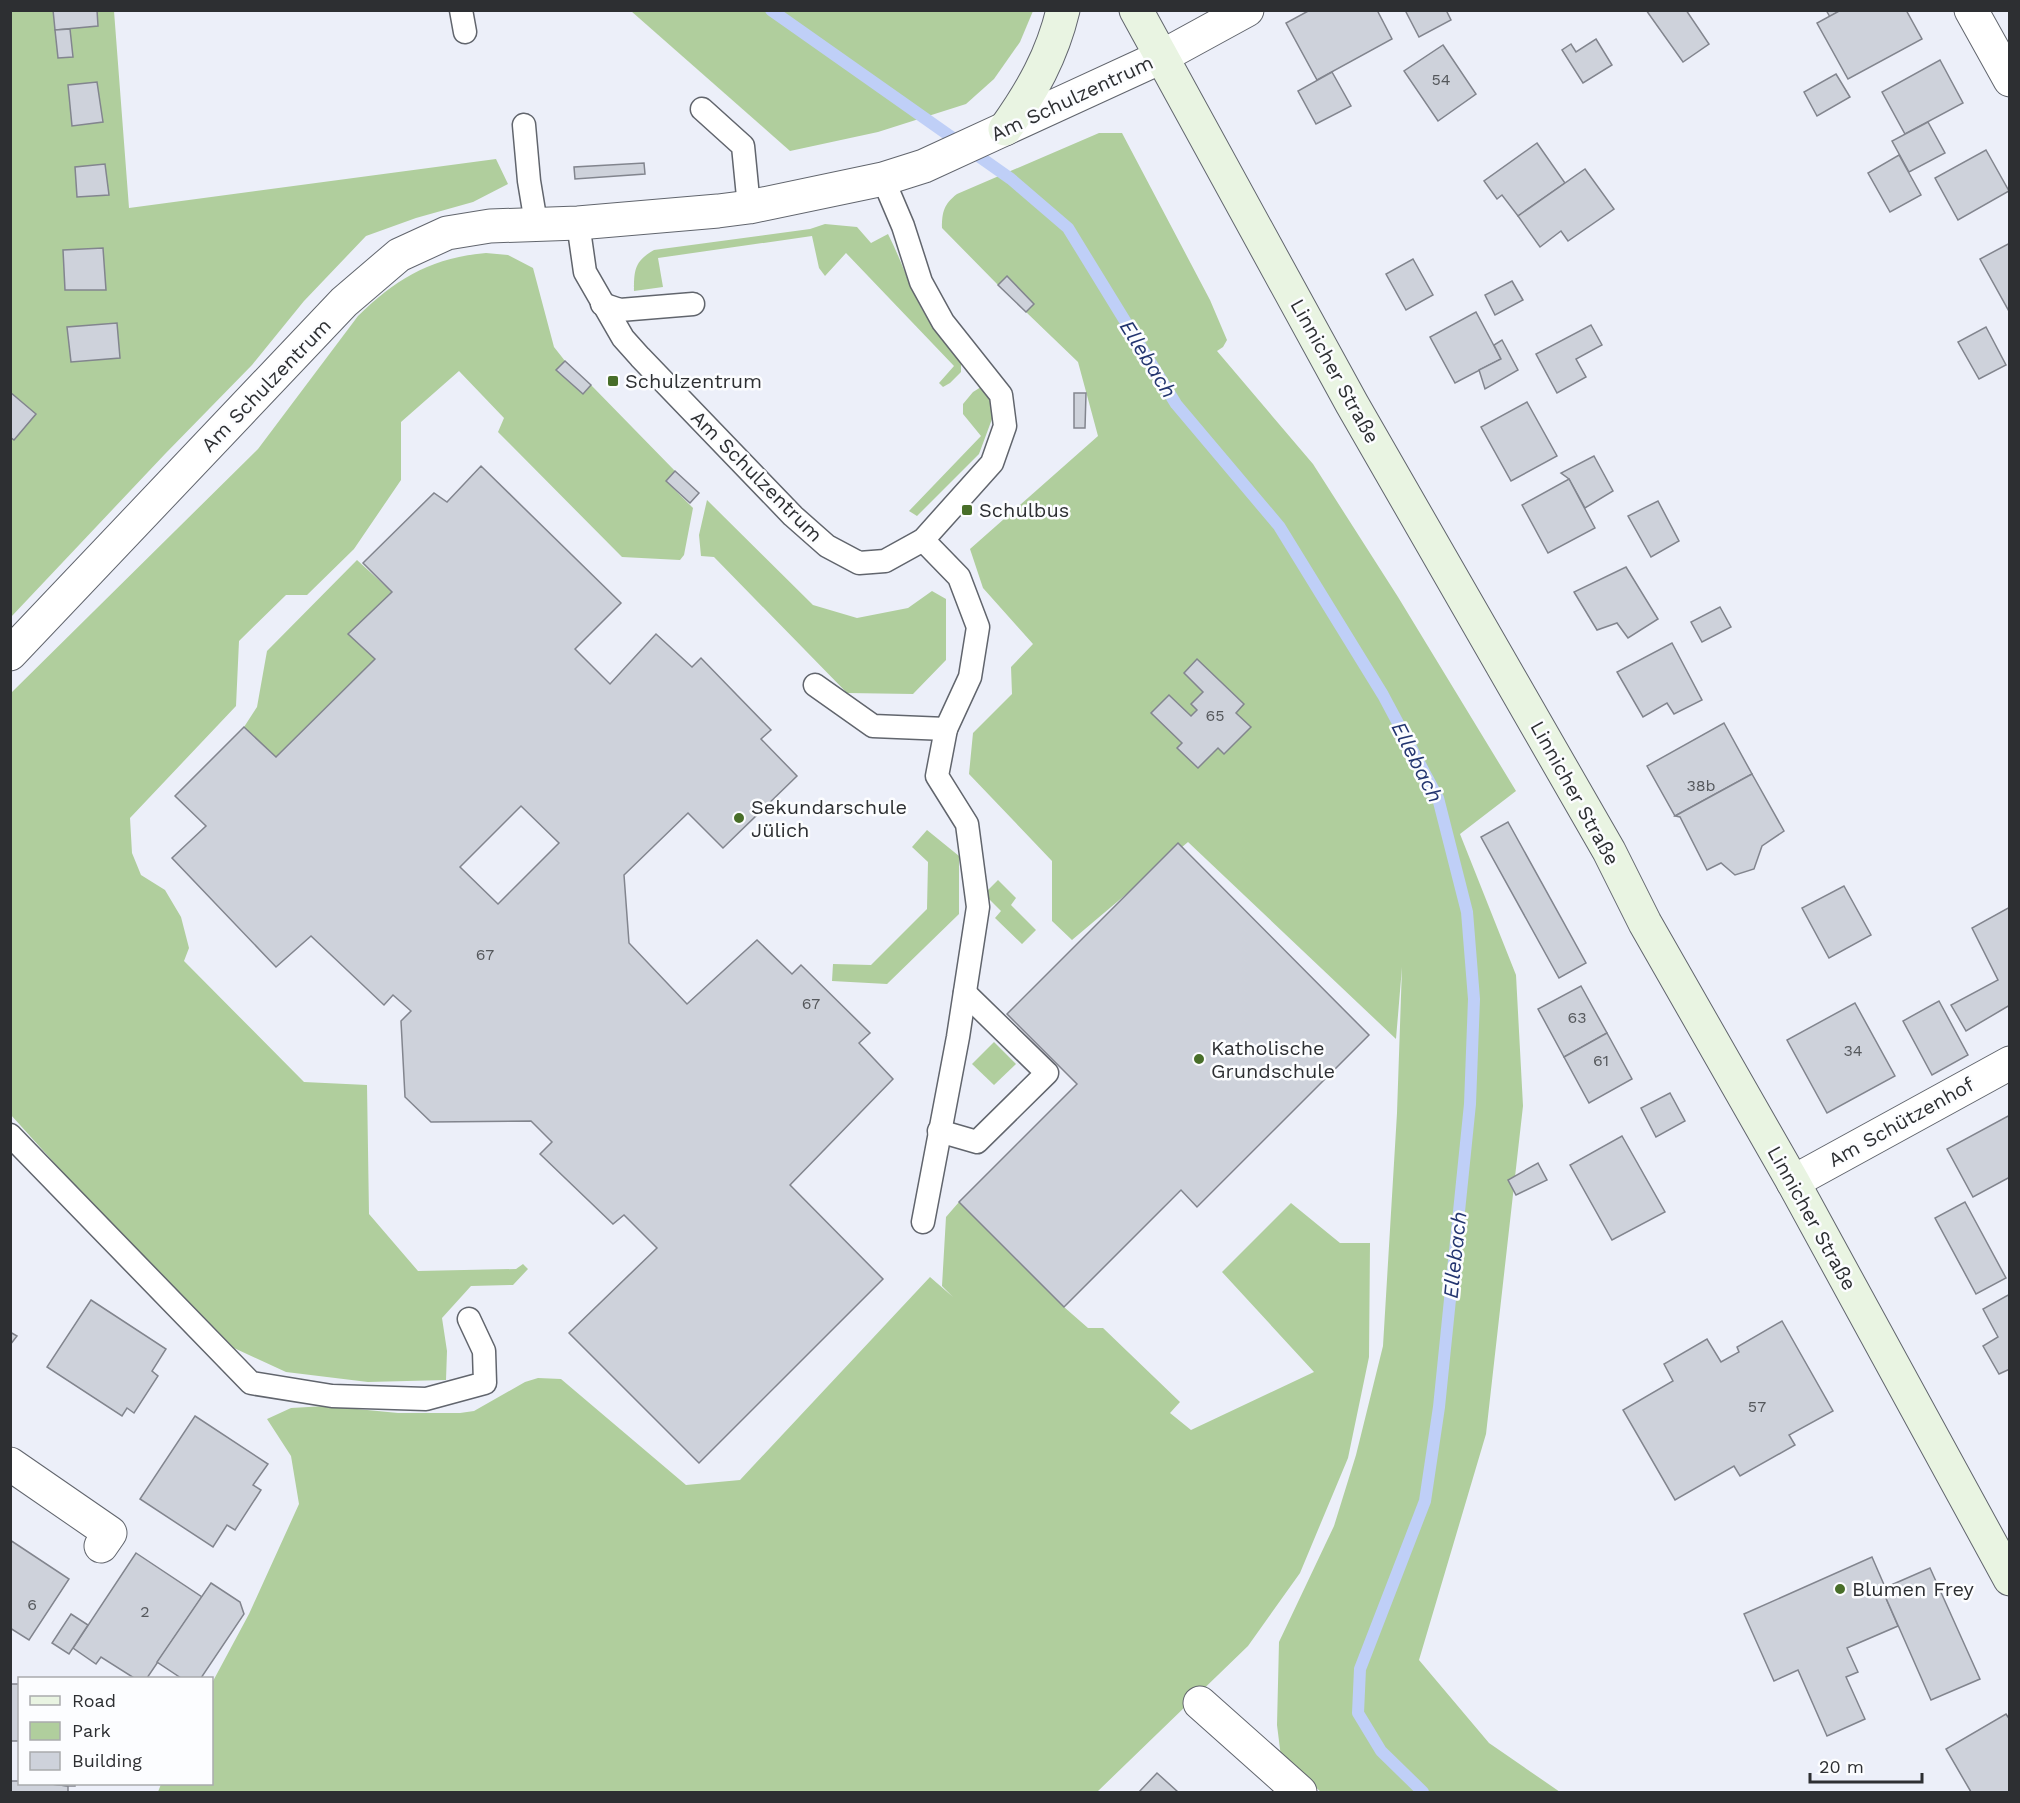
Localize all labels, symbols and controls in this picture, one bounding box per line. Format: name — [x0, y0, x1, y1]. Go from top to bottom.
street label: Am Schulzentrum — [987, 50, 1157, 146]
house number: 54 — [1431, 70, 1451, 89]
street label: Linnicher Straße — [1285, 295, 1385, 447]
street label: Am Schulzentrum — [196, 313, 336, 457]
water label: Ellebach — [1115, 315, 1182, 402]
place label: Schulzentrum — [625, 369, 762, 393]
marker: Schulzentrum — [606, 374, 620, 388]
street label: Am Schulzentrum — [686, 405, 828, 547]
place label: Schulbus — [979, 498, 1069, 522]
marker: Schulbus — [960, 503, 974, 517]
house number: 65 — [1205, 706, 1225, 725]
water label: Ellebach — [1386, 717, 1448, 806]
street label: Linnicher Straße — [1525, 717, 1625, 869]
house number: 38b — [1686, 776, 1716, 795]
place label: Sekundarschule Jülich — [751, 795, 907, 842]
marker: Sekundarschule Jülich — [732, 811, 746, 825]
house number: 67 — [476, 945, 494, 964]
house number: 67 — [802, 994, 820, 1013]
house number: 63 — [1567, 1008, 1587, 1027]
place label: Katholische Grundschule — [1211, 1036, 1335, 1083]
house number: 34 — [1843, 1041, 1863, 1060]
house number: 61 — [1593, 1051, 1609, 1070]
marker: Katholische Grundschule — [1192, 1052, 1206, 1066]
street label: Am Schützenhof — [1824, 1072, 1978, 1172]
street label: Linnicher Straße — [1762, 1142, 1862, 1294]
water label: Ellebach — [1438, 1210, 1472, 1300]
house number: 57 — [1748, 1397, 1766, 1416]
place label: Blumen Frey — [1852, 1577, 1975, 1601]
marker: Blumen Frey — [1833, 1582, 1847, 1596]
house number: 6 — [27, 1595, 37, 1614]
house number: 2 — [140, 1602, 150, 1621]
legend — [18, 1677, 213, 1785]
text: Road — [72, 1690, 116, 1711]
text: Park — [72, 1720, 111, 1741]
scale bar — [1810, 1746, 1922, 1784]
text: Building — [72, 1750, 142, 1771]
text: 20 m — [1819, 1756, 1864, 1777]

